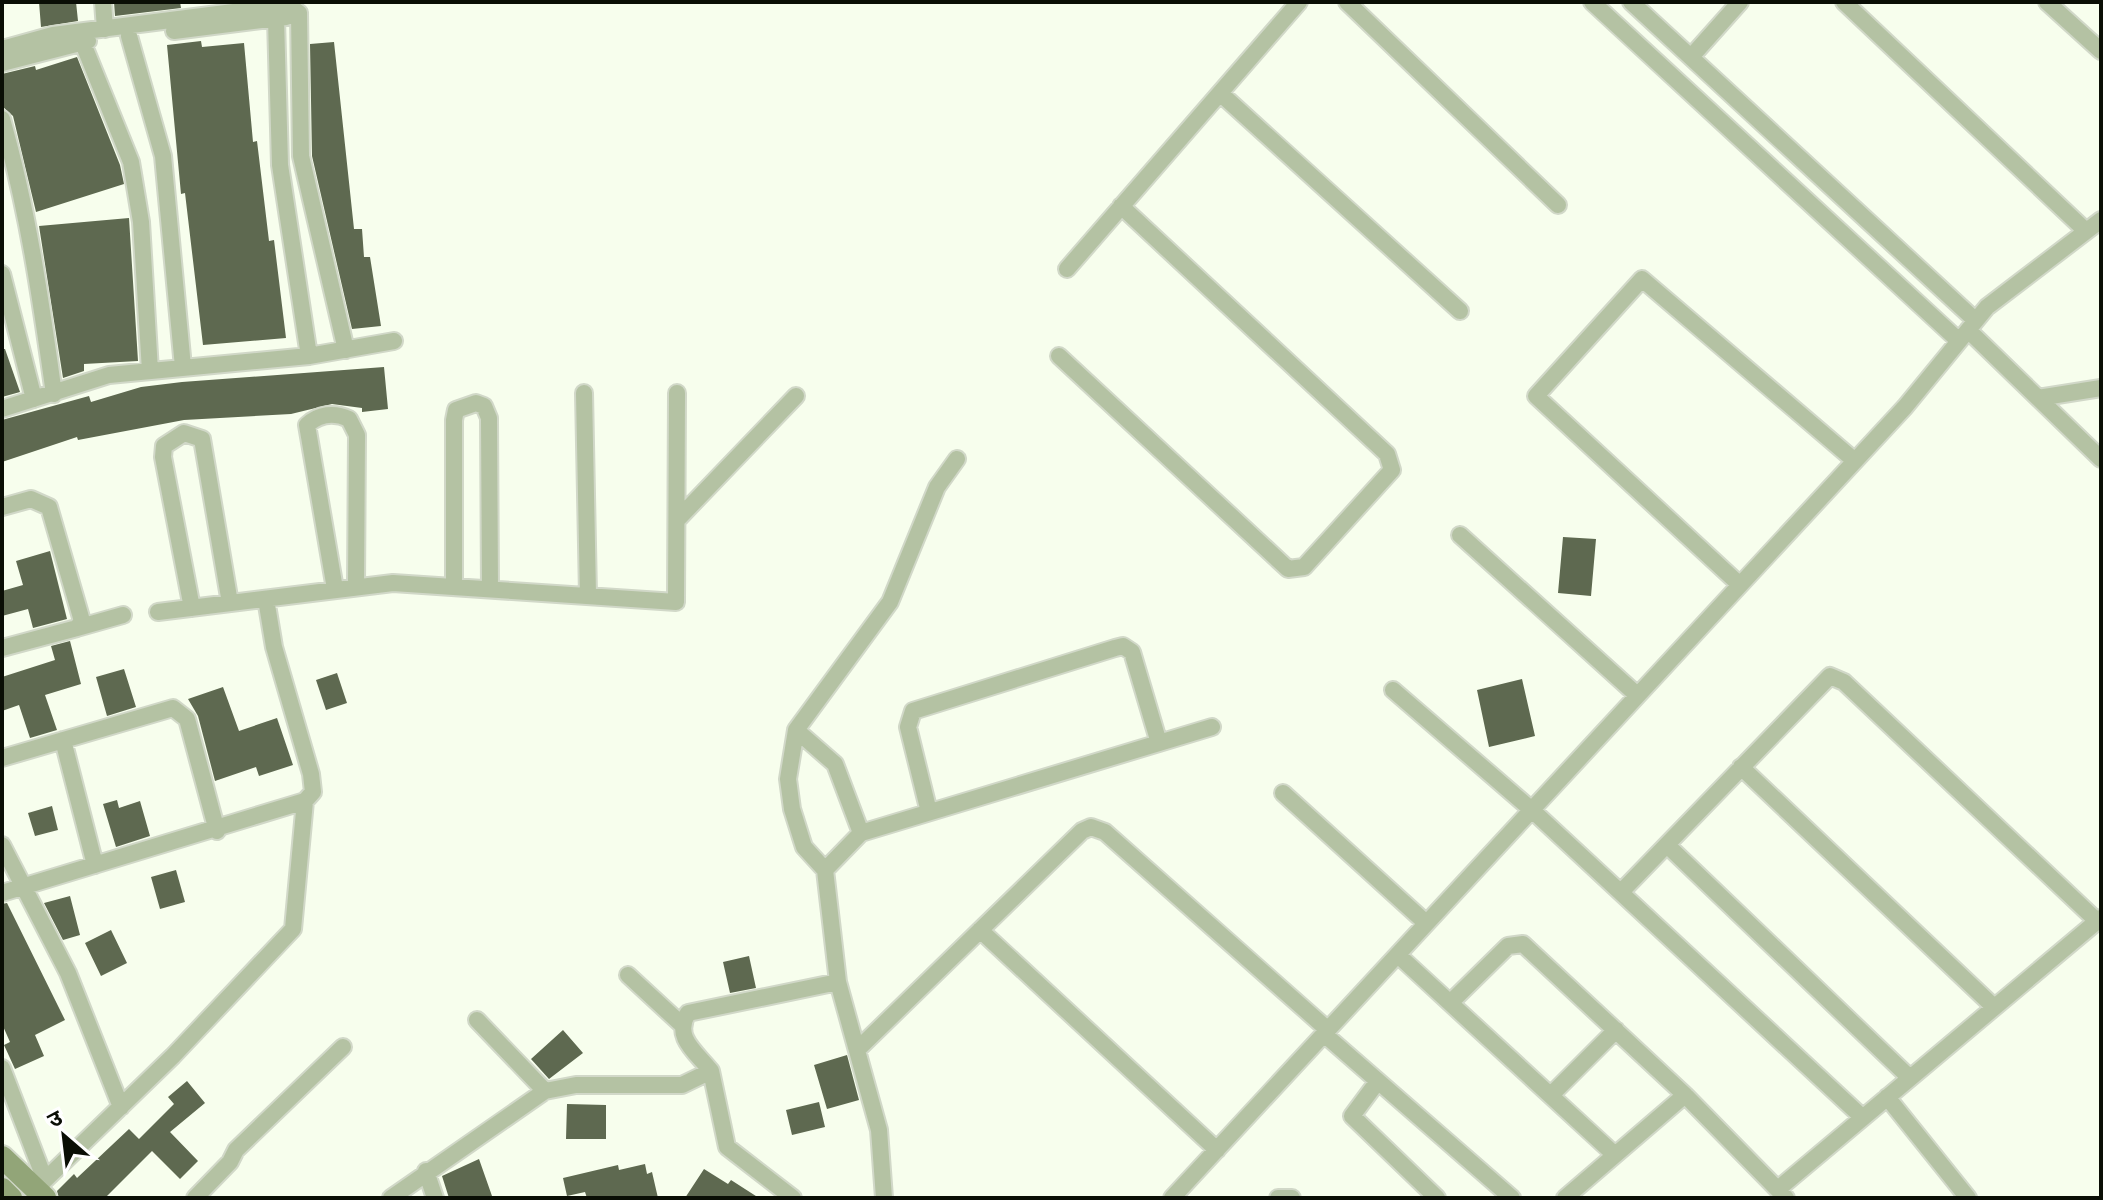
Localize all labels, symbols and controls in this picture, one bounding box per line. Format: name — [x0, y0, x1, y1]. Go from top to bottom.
north arrow — [24, 1096, 104, 1176]
text: उ — [42, 1102, 67, 1132]

